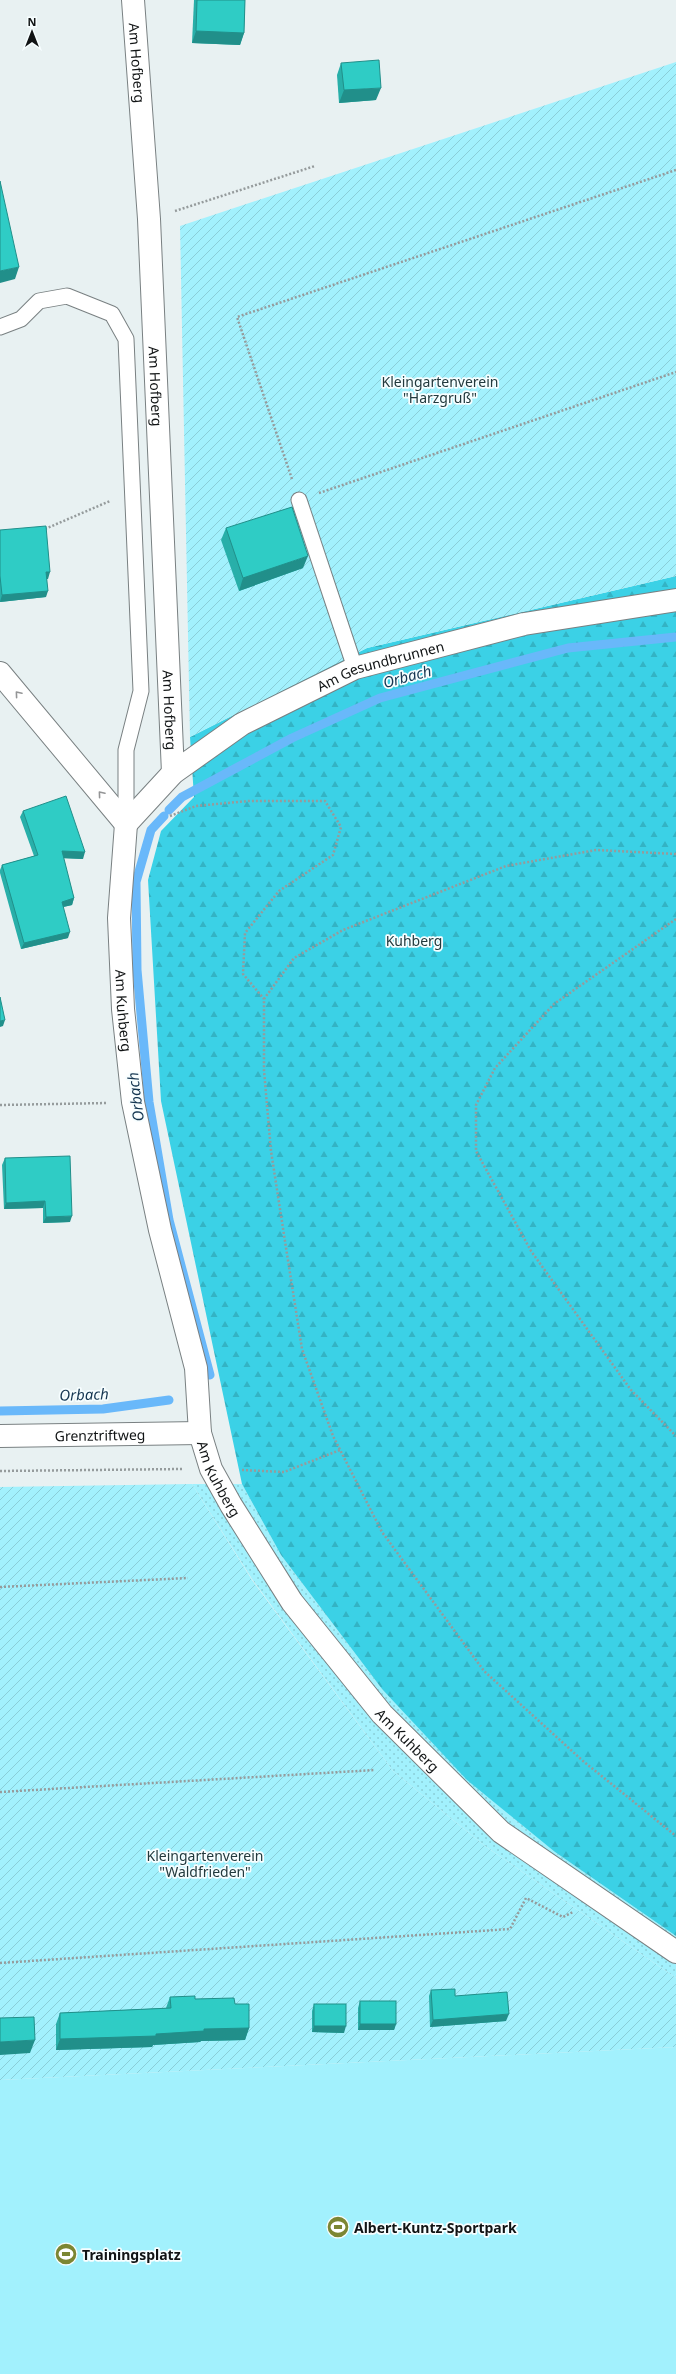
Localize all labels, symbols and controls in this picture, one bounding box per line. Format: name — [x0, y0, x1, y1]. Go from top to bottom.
north arrow — [12, 12, 52, 52]
text: N — [28, 14, 36, 29]
street label: Am Hofberg — [125, 22, 150, 104]
street label: Am Hofberg — [145, 346, 167, 427]
park label: Kleingartenverein "Harzgruß" — [382, 372, 498, 407]
street label: Am Gesundbrunnen — [313, 636, 446, 695]
water label: Orbach — [381, 660, 433, 692]
street label: Am Hofberg — [159, 669, 181, 750]
one-way arrow — [15, 692, 22, 699]
one-way arrow — [99, 791, 106, 798]
park label: Kuhberg — [386, 931, 442, 950]
street label: Am Kuhberg — [112, 969, 137, 1053]
water label: Orbach — [122, 1071, 148, 1123]
water label: Orbach — [59, 1383, 109, 1405]
street label: Grenztriftweg — [54, 1424, 146, 1445]
street label: Am Kuhberg — [193, 1438, 245, 1520]
street label: Am Kuhberg — [372, 1704, 444, 1775]
park label: Kleingartenverein "Waldfrieden" — [147, 1846, 263, 1881]
sports icon: Albert-Kuntz-Sportpark — [325, 2214, 351, 2240]
place label: Albert-Kuntz-Sportpark — [354, 2218, 517, 2237]
sports icon: Trainingsplatz — [53, 2241, 79, 2267]
place label: Trainingsplatz — [82, 2245, 181, 2264]

